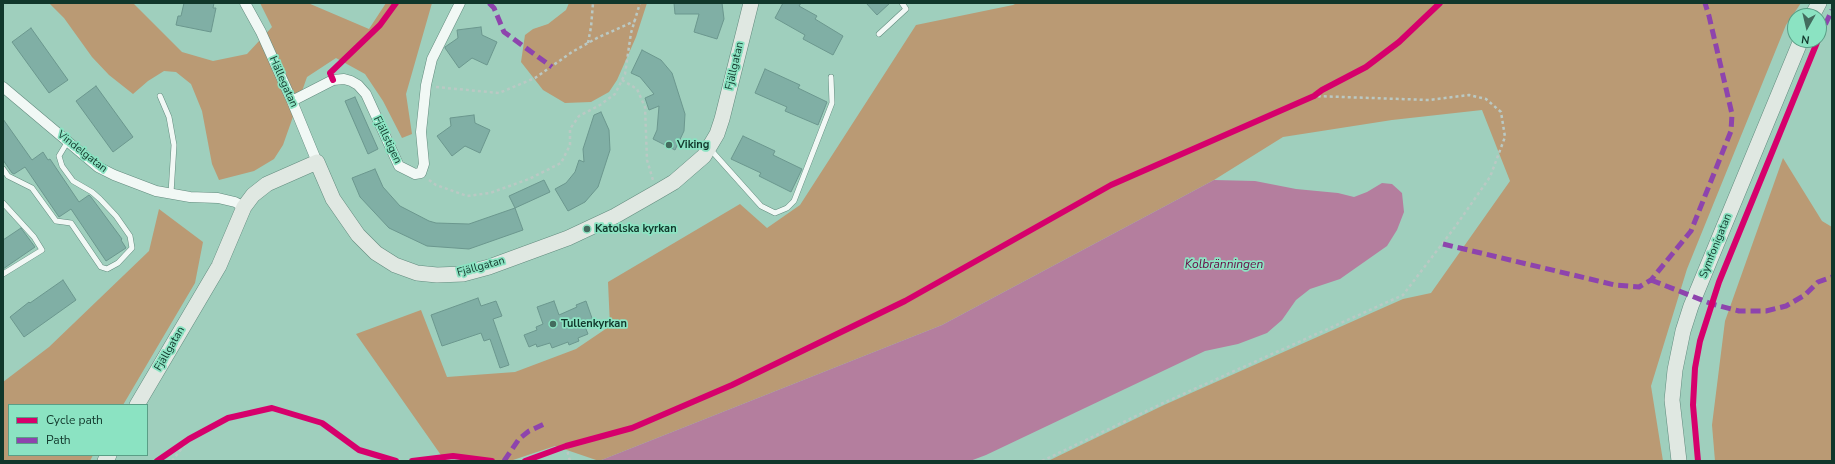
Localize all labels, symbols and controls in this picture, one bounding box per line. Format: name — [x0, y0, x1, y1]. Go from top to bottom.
north arrow — [1787, 8, 1827, 48]
text: N — [1800, 31, 1811, 47]
street label: Fjällgatan — [723, 41, 747, 91]
street label: Hällegatan — [266, 54, 300, 110]
street label: Fjällstigen — [370, 114, 404, 166]
street label: Vindelgatan — [54, 128, 110, 176]
place label: Viking — [677, 138, 709, 152]
marker: Viking — [664, 140, 674, 150]
street label: Symfonigatan — [1697, 212, 1735, 280]
place label: Katolska kyrkan — [595, 222, 677, 236]
marker: Katolska kyrkan — [582, 224, 592, 234]
street label: Fjällgatan — [456, 254, 506, 280]
water label: Kolbränningen — [1185, 258, 1263, 272]
place label: Tullenkyrkan — [561, 317, 627, 331]
marker: Tullenkyrkan — [548, 319, 558, 329]
street label: Fjällgatan — [152, 324, 188, 374]
legend — [8, 404, 148, 456]
text: Cycle path — [46, 412, 103, 428]
text: Path — [46, 432, 71, 448]

